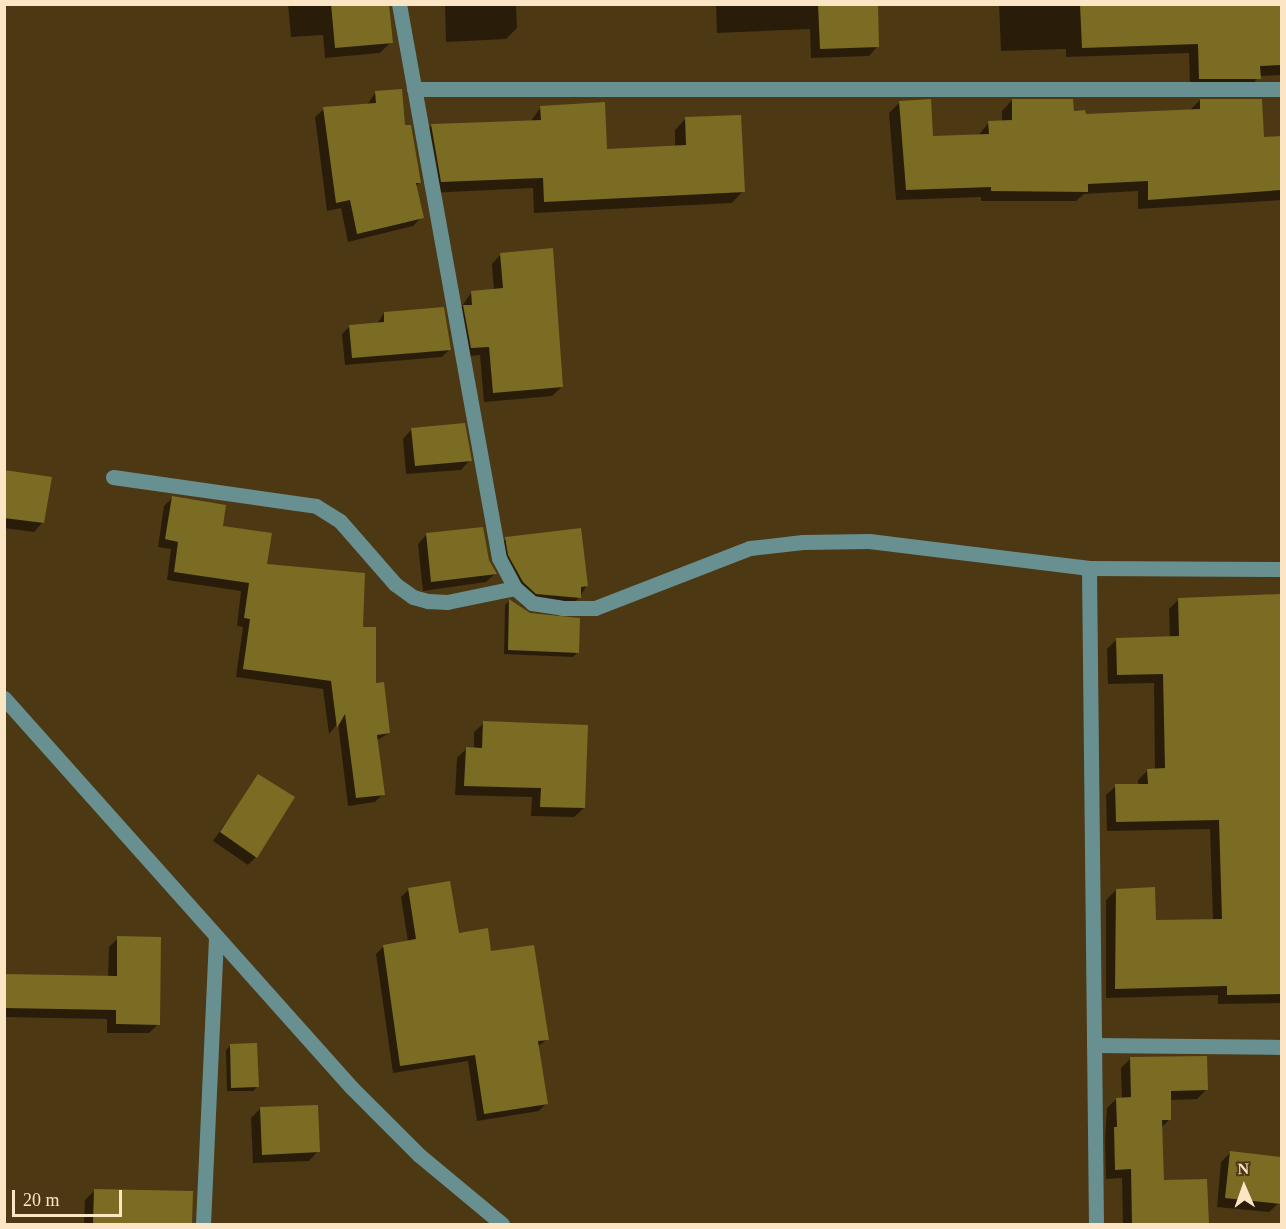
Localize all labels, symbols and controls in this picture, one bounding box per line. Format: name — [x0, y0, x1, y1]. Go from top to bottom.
north arrow — [1214, 1157, 1274, 1217]
text: N — [1237, 1160, 1249, 1177]
scale bar — [15, 1178, 124, 1216]
text: 20 m — [23, 1190, 60, 1210]

